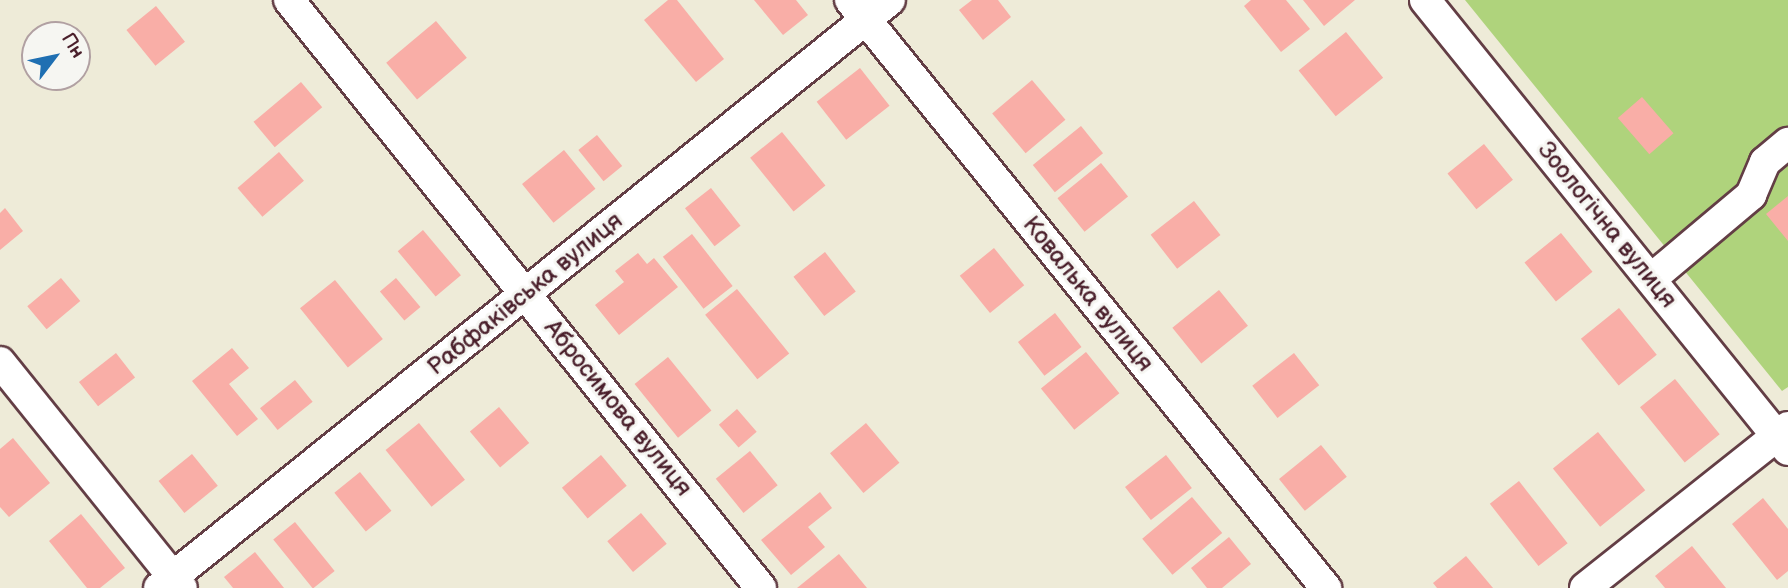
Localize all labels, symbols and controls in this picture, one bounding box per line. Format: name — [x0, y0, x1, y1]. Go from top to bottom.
north arrow — [21, 21, 91, 91]
text: Пн — [56, 29, 89, 62]
street label: Зоологічна вулиця — [1531, 136, 1683, 314]
street label: Рабфаківська вулиця — [422, 206, 628, 382]
street label: Ковалька вулиця — [1017, 211, 1159, 377]
street label: Абросимова вулиця — [538, 314, 698, 502]

